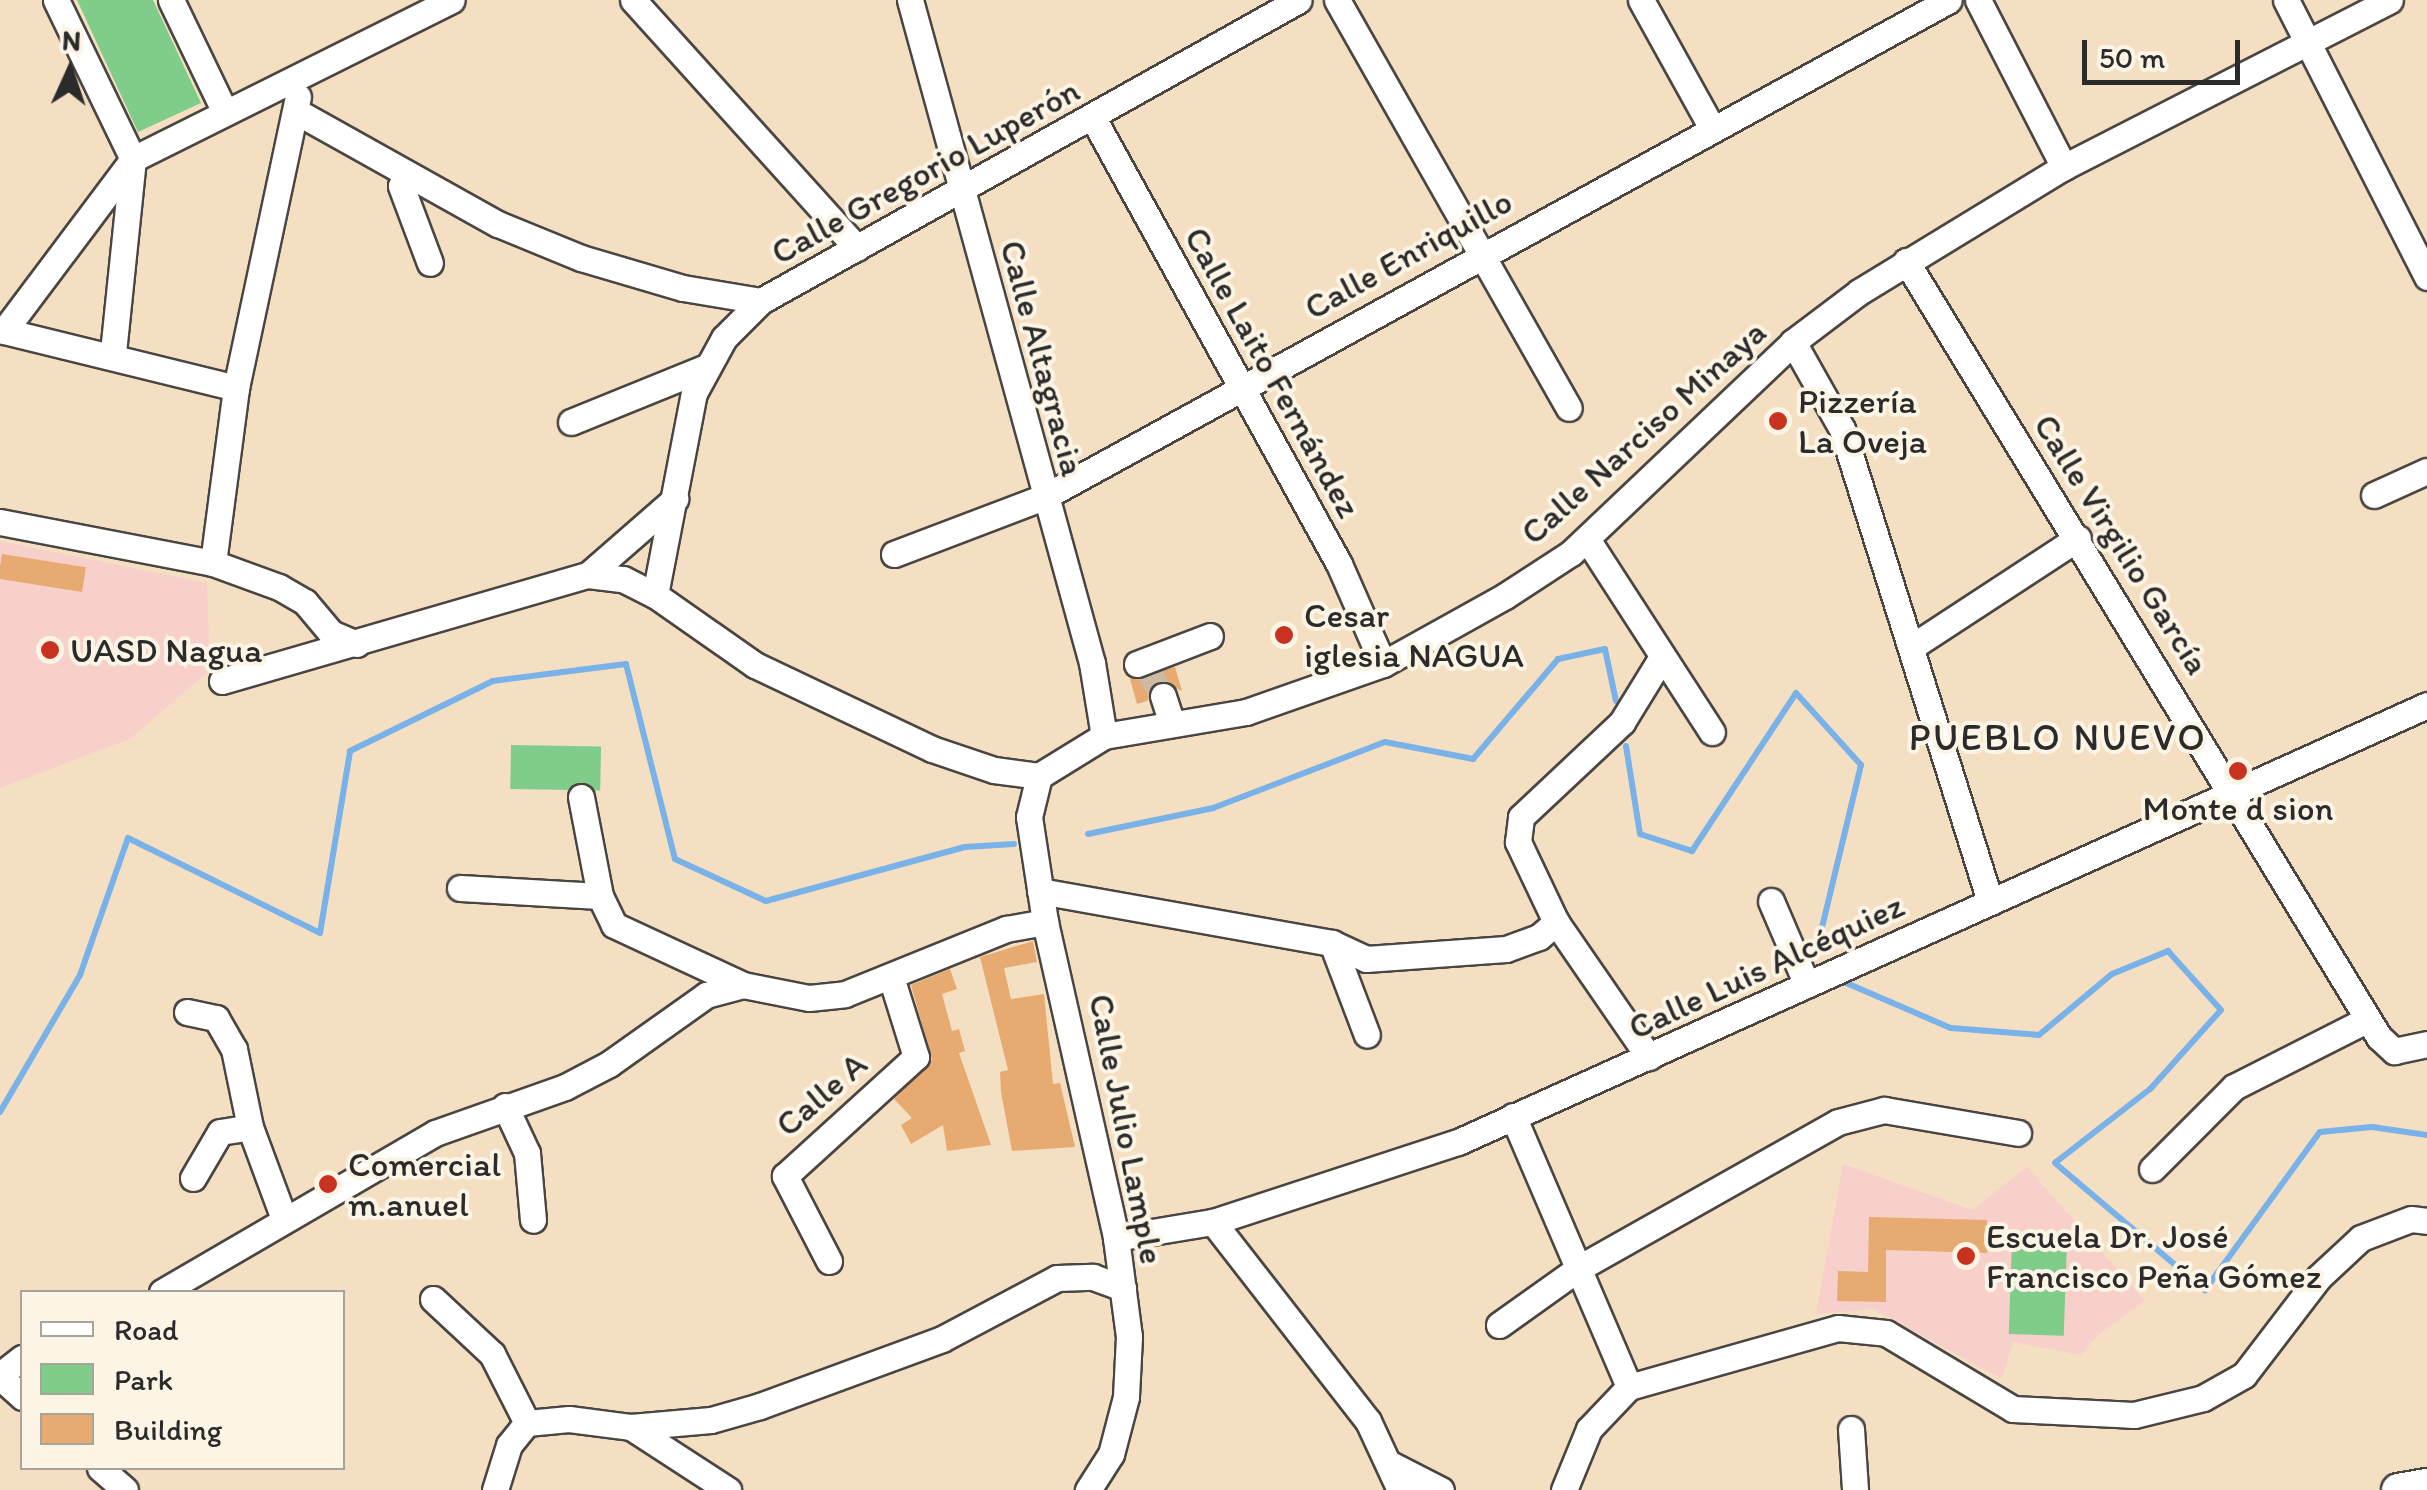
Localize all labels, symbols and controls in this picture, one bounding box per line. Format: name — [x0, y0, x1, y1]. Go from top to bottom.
north arrow — [20, 20, 120, 120]
scale bar — [2087, 20, 2244, 82]
text: N — [61, 23, 82, 58]
text: 50 m — [2099, 39, 2165, 76]
street label: Calle Gregorio Luperón — [763, 69, 1087, 273]
street label: Calle Enriquillo — [1297, 180, 1519, 328]
street label: Calle Laito Fernández — [1176, 220, 1370, 524]
street label: Calle Altagracia — [992, 236, 1094, 480]
street label: Calle Narciso Minaya — [1512, 311, 1774, 553]
place label: Pizzería La Oveja — [1798, 380, 1926, 462]
street label: Calle Virgilio García — [2025, 406, 2219, 682]
marker: Pizzería La Oveja — [1767, 410, 1789, 432]
place label: Cesar iglesia NAGUA — [1304, 594, 1524, 676]
marker: Cesar iglesia NAGUA — [1273, 624, 1295, 646]
place label: UASD Nagua — [70, 629, 262, 671]
marker: UASD Nagua — [39, 639, 61, 661]
district label: PUEBLO NUEVO — [1908, 715, 2208, 761]
marker: Monte d sion — [2227, 760, 2249, 782]
place label: Monte d sion — [2143, 787, 2333, 829]
street label: Calle Luis Alcéquiez — [1622, 884, 1910, 1048]
street label: Calle Julio Lample — [1080, 990, 1174, 1268]
street label: Calle A — [767, 1043, 875, 1145]
place label: Comercial m.anuel — [348, 1143, 501, 1225]
marker: Comercial m.anuel — [317, 1173, 339, 1195]
place label: Escuela Dr. José Francisco Peña Gómez — [1986, 1215, 2322, 1297]
marker: Escuela Dr. José Francisco Peña Gómez — [1955, 1245, 1977, 1267]
legend — [20, 1290, 345, 1470]
text: Road — [114, 1311, 179, 1348]
text: Park — [114, 1361, 173, 1398]
text: Building — [114, 1411, 222, 1448]

